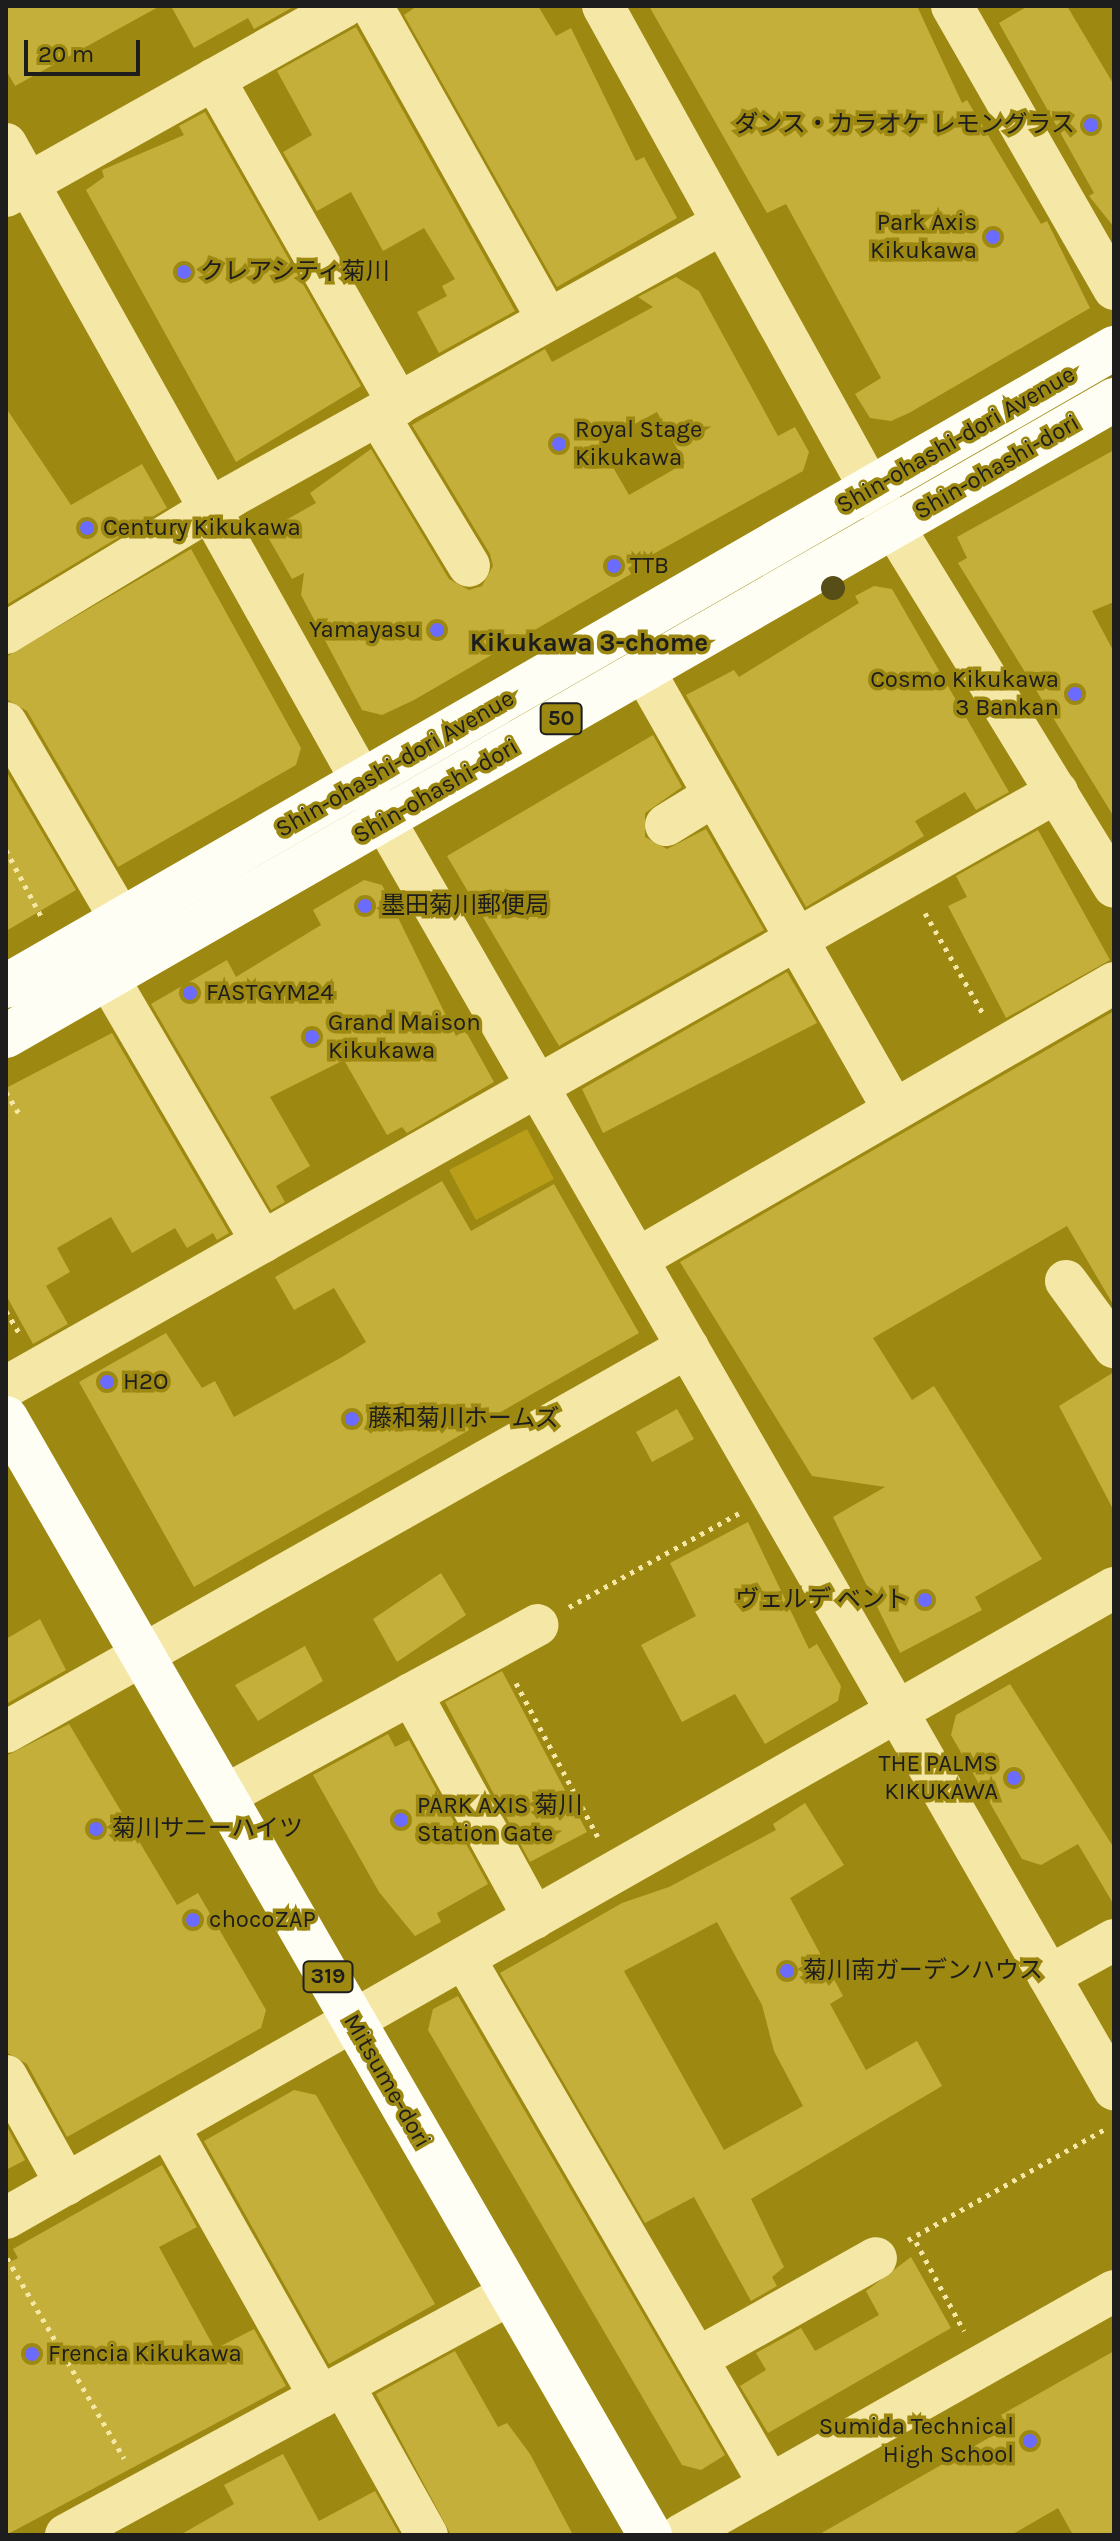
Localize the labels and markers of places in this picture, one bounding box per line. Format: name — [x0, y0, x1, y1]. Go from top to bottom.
place label: ダンス・カラオケ レモングラス — [733, 111, 1075, 139]
marker: ダンス・カラオケ レモングラス — [1082, 116, 1100, 134]
place label: Park Axis Kikukawa — [870, 209, 977, 265]
marker: Park Axis Kikukawa — [984, 228, 1002, 246]
place label: クレアシティ菊川 — [200, 258, 392, 286]
marker: クレアシティ菊川 — [175, 263, 193, 281]
place label: Royal Stage Kikukawa — [575, 416, 702, 472]
marker: Royal Stage Kikukawa — [550, 435, 568, 453]
place label: Century Kikukawa — [103, 514, 301, 542]
marker: Century Kikukawa — [78, 519, 96, 537]
place label: TTB — [630, 552, 669, 580]
marker: TTB — [605, 557, 623, 575]
place label: Yamayasu — [309, 616, 421, 644]
marker: Yamayasu — [428, 621, 446, 639]
place label: Cosmo Kikukawa 3 Bankan — [870, 666, 1059, 722]
marker: Cosmo Kikukawa 3 Bankan — [1066, 685, 1084, 703]
place label: 墨田菊川郵便局 — [381, 892, 549, 920]
marker: 墨田菊川郵便局 — [356, 897, 374, 915]
place label: FASTGYM24 — [206, 979, 334, 1007]
marker: FASTGYM24 — [181, 984, 199, 1002]
place label: Grand Maison Kikukawa — [328, 1009, 481, 1065]
marker: Grand Maison Kikukawa — [303, 1028, 321, 1046]
place label: H2O — [123, 1368, 168, 1396]
marker: H2O — [98, 1373, 116, 1391]
place label: 藤和菊川ホームズ — [368, 1405, 560, 1433]
marker: 藤和菊川ホームズ — [343, 1410, 361, 1428]
place label: ヴェルデ ベント — [735, 1586, 909, 1614]
marker: ヴェルデ ベント — [916, 1591, 934, 1609]
place label: THE PALMS KIKUKAWA — [879, 1750, 998, 1806]
marker: THE PALMS KIKUKAWA — [1005, 1769, 1023, 1787]
place label: PARK AXIS 菊川 Station Gate — [417, 1792, 582, 1848]
marker: PARK AXIS 菊川 Station Gate — [392, 1811, 410, 1829]
place label: 菊川サニーハイツ — [112, 1815, 304, 1843]
marker: 菊川サニーハイツ — [87, 1820, 105, 1838]
place label: chocoZAP — [209, 1906, 316, 1934]
marker: chocoZAP — [184, 1911, 202, 1929]
place label: 菊川南ガーデンハウス — [803, 1957, 1043, 1985]
marker: 菊川南ガーデンハウス — [778, 1962, 796, 1980]
place label: Frencia Kikukawa — [48, 2340, 242, 2368]
marker: Frencia Kikukawa — [23, 2345, 41, 2363]
place label: Sumida Technical High School — [819, 2413, 1014, 2469]
marker: Sumida Technical High School — [1021, 2432, 1039, 2450]

